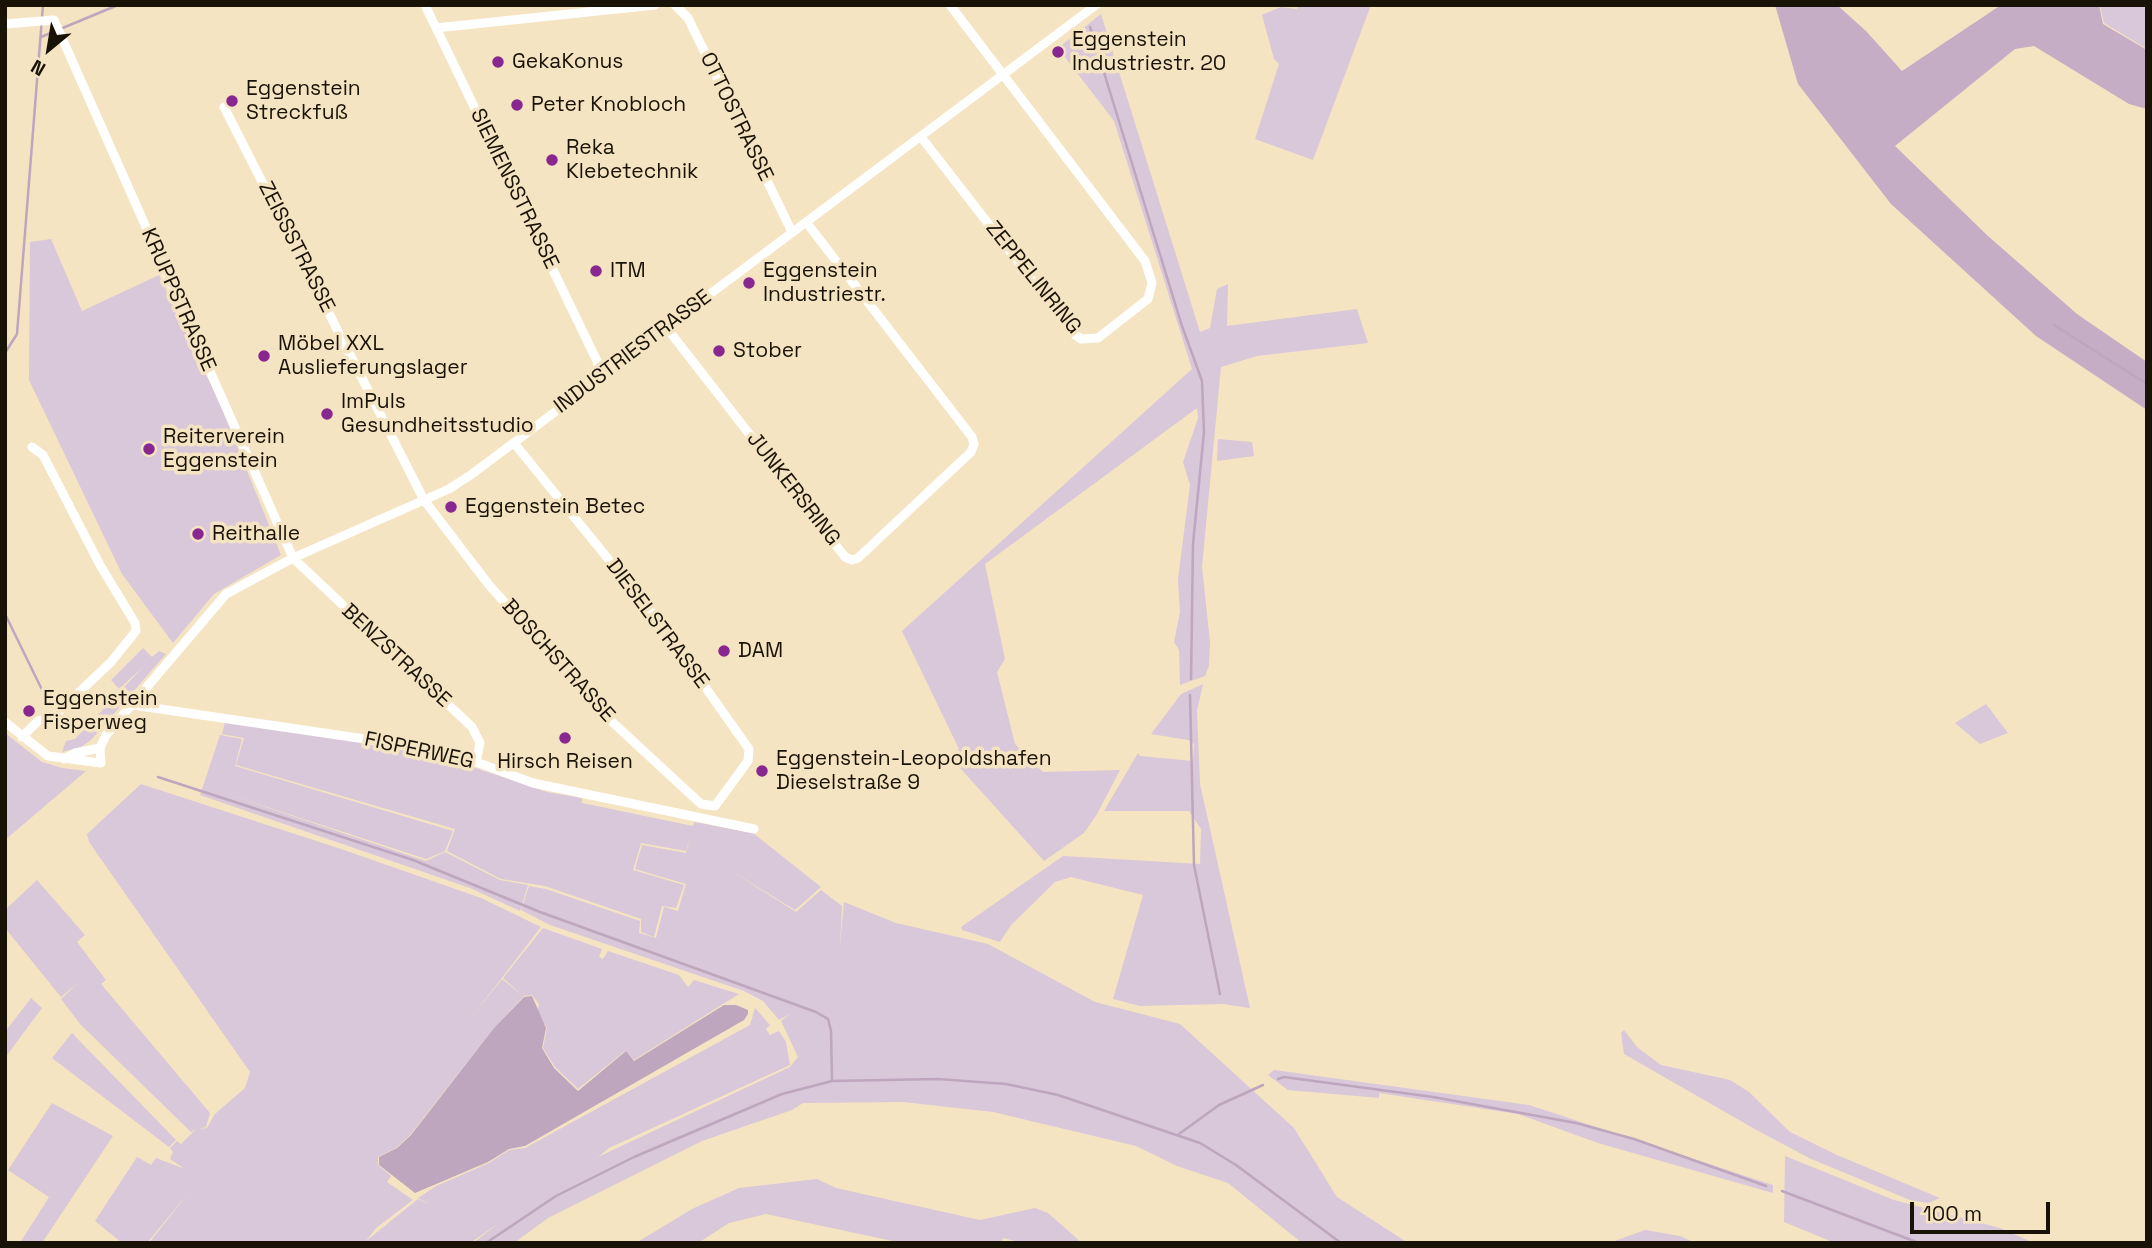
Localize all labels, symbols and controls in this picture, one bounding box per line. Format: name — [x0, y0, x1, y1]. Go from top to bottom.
north arrow — [14, 14, 84, 84]
place label: Eggenstein Industriestr. 20 — [1072, 27, 1226, 77]
marker: Eggenstein Industriestr. 20 — [1050, 44, 1066, 60]
place label: GekaKonus — [512, 49, 623, 75]
street label: OTTOSTRASSE — [694, 49, 778, 185]
text: N — [26, 54, 50, 82]
marker: GekaKonus — [490, 54, 506, 70]
place label: Eggenstein Streckfuß — [246, 76, 361, 126]
place label: Peter Knobloch — [531, 92, 686, 118]
marker: Eggenstein Streckfuß — [224, 93, 240, 109]
marker: Peter Knobloch — [509, 97, 525, 113]
street label: SIEMENSSTRASSE — [464, 105, 564, 273]
place label: Reka Klebetechnik — [566, 135, 698, 185]
marker: Reka Klebetechnik — [544, 152, 560, 168]
street label: ZEISSSTRASSE — [252, 177, 340, 317]
street label: ZEPPELINRING — [980, 217, 1086, 339]
street label: KRUPPSTRASSE — [135, 225, 221, 375]
place label: ITM — [610, 258, 646, 284]
place label: Eggenstein Industriestr. — [763, 258, 886, 308]
marker: ITM — [588, 263, 604, 279]
marker: Eggenstein Industriestr. — [741, 275, 757, 291]
street label: INDUSTRIESTRASSE — [549, 285, 717, 419]
place label: Möbel XXL Auslieferungslager — [278, 331, 468, 381]
place label: Stober — [733, 338, 802, 364]
marker: Stober — [711, 343, 727, 359]
marker: Möbel XXL Auslieferungslager — [256, 348, 272, 364]
place label: ImPuls Gesundheitsstudio — [341, 389, 534, 439]
marker: ImPuls Gesundheitsstudio — [319, 406, 335, 422]
place label: Reiterverein Eggenstein — [163, 424, 285, 474]
street label: JUNKERSRING — [741, 427, 845, 551]
marker: Reiterverein Eggenstein — [141, 441, 157, 457]
place label: Eggenstein Betec — [465, 494, 645, 520]
marker: Eggenstein Betec — [443, 499, 459, 515]
place label: Reithalle — [212, 521, 300, 547]
marker: Reithalle — [190, 526, 206, 542]
street label: DIESELSTRASSE — [600, 554, 714, 694]
street label: BOSCHSTRASSE — [496, 594, 620, 728]
street label: BENZSTRASSE — [336, 599, 456, 713]
place label: DAM — [738, 638, 783, 664]
marker: DAM — [716, 643, 732, 659]
place label: Eggenstein Fisperweg — [43, 686, 158, 736]
marker: Eggenstein Fisperweg — [21, 703, 37, 719]
street label: FISPERWEG — [362, 727, 476, 775]
marker: Hirsch Reisen — [557, 730, 573, 746]
place label: Eggenstein-Leopoldshafen Dieselstraße 9 — [776, 746, 1052, 796]
place label: Hirsch Reisen — [497, 749, 633, 775]
marker: Eggenstein-Leopoldshafen Dieselstraße 9 — [754, 763, 770, 779]
scale bar — [1914, 1188, 2054, 1232]
text: 100 m — [1923, 1200, 1982, 1227]

